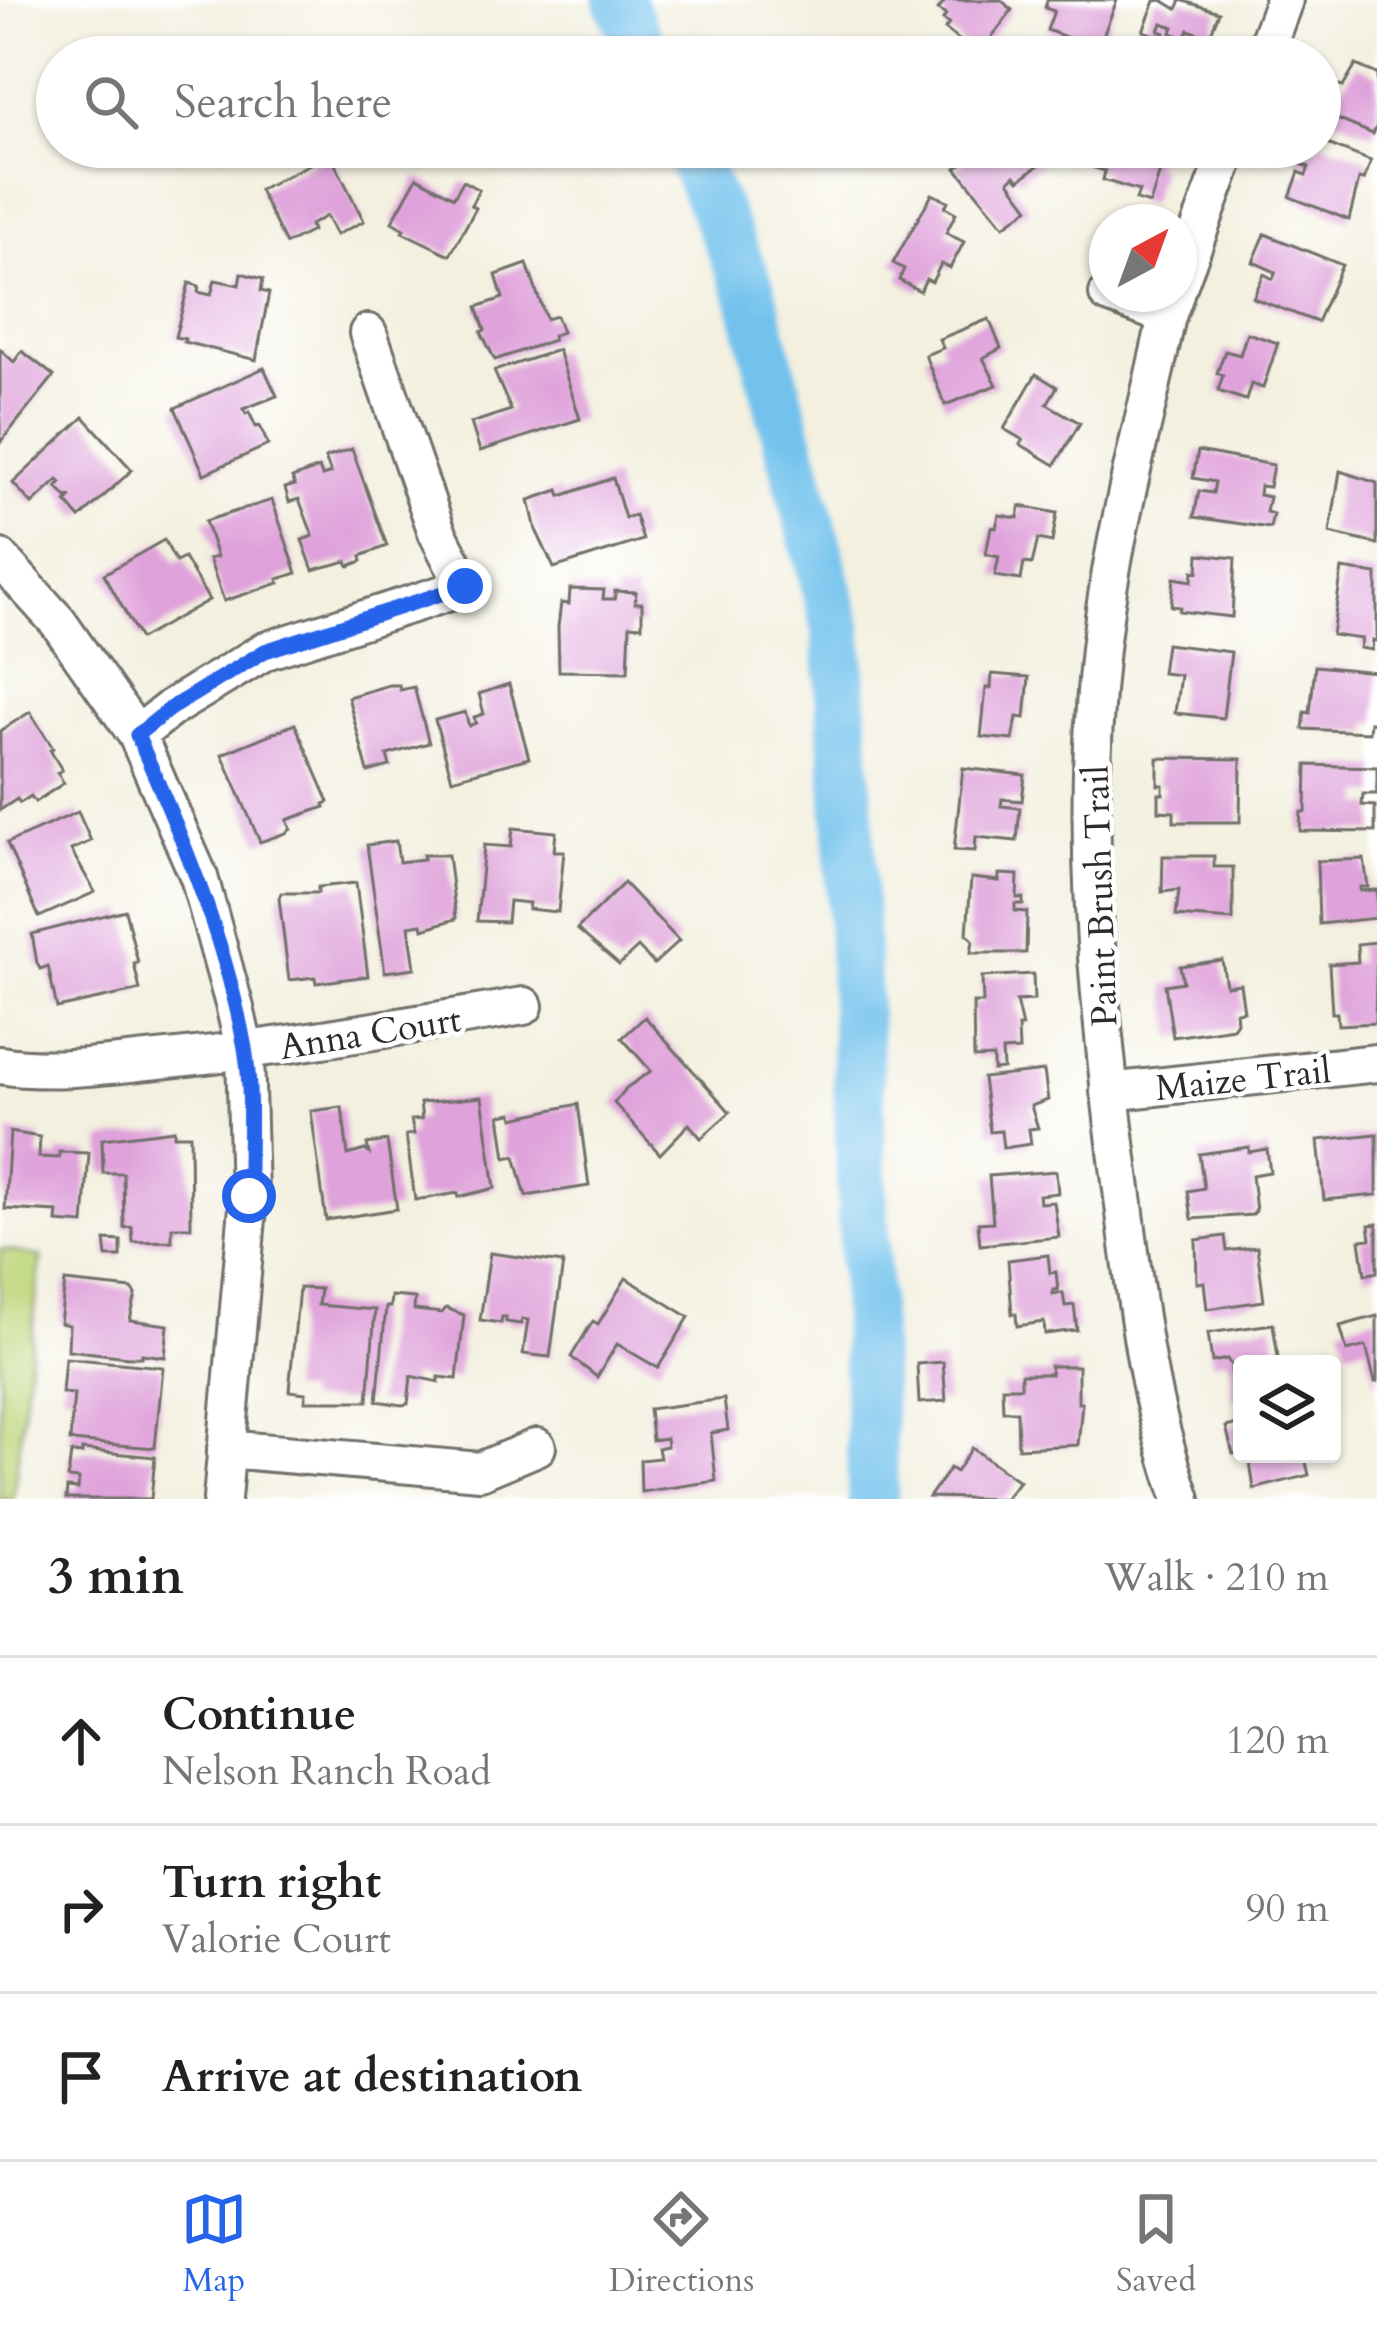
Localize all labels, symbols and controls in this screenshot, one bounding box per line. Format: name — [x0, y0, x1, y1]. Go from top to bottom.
search box — [36, 36, 1341, 168]
icon: search — [78, 69, 144, 135]
text: Search here — [174, 72, 392, 133]
north arrow — [1089, 204, 1197, 312]
route end — [438, 559, 492, 613]
street label: Paint Brush Trail — [1071, 764, 1130, 1028]
street label: Anna Court — [276, 995, 464, 1072]
street label: Maize Trail — [1153, 1046, 1333, 1113]
route start — [222, 1169, 276, 1223]
map controls — [1233, 1355, 1341, 1463]
button: layers — [1233, 1355, 1341, 1463]
text: 3 min — [48, 1542, 184, 1612]
text: Walk · 210 m — [1104, 1551, 1329, 1604]
text: Continue — [162, 1684, 356, 1745]
icon: ahead — [48, 1708, 114, 1774]
text: 120 m — [1226, 1714, 1329, 1767]
text: Nelson Ranch Road — [162, 1745, 491, 1798]
text: Turn right — [162, 1852, 381, 1913]
icon: right — [48, 1876, 114, 1942]
text: 90 m — [1246, 1882, 1329, 1935]
text: Valorie Court — [162, 1913, 391, 1966]
icon: arrive — [48, 2044, 114, 2110]
text: Arrive at destination — [162, 2046, 582, 2107]
tab: Map — [181, 2186, 247, 2303]
tab: Directions — [609, 2186, 754, 2303]
tab: Saved — [1116, 2186, 1196, 2303]

